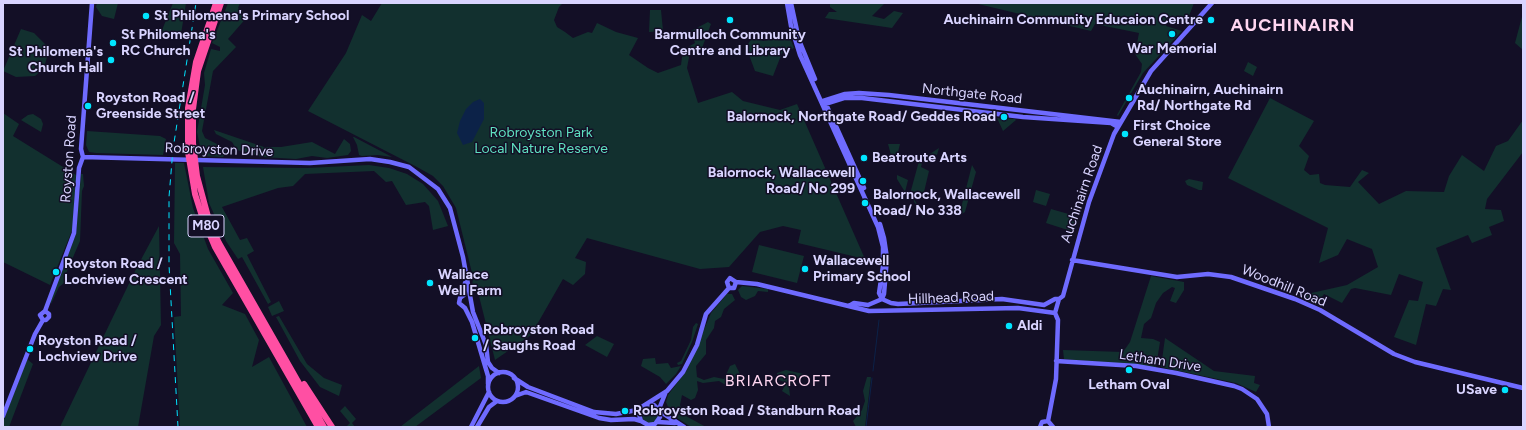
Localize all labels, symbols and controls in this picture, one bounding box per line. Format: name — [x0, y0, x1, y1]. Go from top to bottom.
place label: St Philomena's Primary School — [154, 8, 349, 24]
marker: St Philomena's Primary School — [141, 11, 151, 21]
place label: Auchinairn Community Educaion Centre — [944, 12, 1203, 28]
marker: Barmulloch Community Centre and Library — [725, 15, 735, 25]
marker: Auchinairn Community Educaion Centre — [1206, 15, 1216, 25]
district label: AUCHINAIRN — [1231, 15, 1355, 37]
place label: St Philomena's RC Church — [121, 27, 215, 60]
place label: Barmulloch Community Centre and Library — [654, 27, 806, 60]
marker: War Memorial — [1167, 29, 1177, 39]
marker: St Philomena's RC Church — [108, 38, 118, 48]
place label: War Memorial — [1127, 41, 1217, 57]
place label: St Philomena's Church Hall — [9, 44, 103, 76]
marker: St Philomena's Church Hall — [106, 55, 116, 65]
street label: Northgate Road — [921, 80, 1023, 108]
place label: Auchinairn, Auchinairn Rd/ Northgate Rd — [1137, 82, 1283, 114]
place label: Royston Road / Greenside Street — [96, 90, 205, 122]
marker: Auchinairn, Auchinairn Rd/ Northgate Rd — [1124, 93, 1134, 103]
marker: Royston Road / Greenside Street — [83, 101, 93, 111]
place label: Balornock, Northgate Road/ Geddes Road — [727, 109, 996, 125]
marker: Balornock, Northgate Road/ Geddes Road — [999, 112, 1009, 122]
street label: Royston Road — [58, 115, 80, 203]
place label: First Choice General Store — [1133, 118, 1222, 150]
park label: Robroyston Park Local Nature Reserve — [474, 125, 608, 158]
marker: First Choice General Store — [1120, 129, 1130, 139]
street label: Robroyston Drive — [164, 140, 274, 160]
street label: Auchinairn Road — [1057, 143, 1107, 245]
place label: Beatroute Arts — [872, 150, 967, 166]
marker: Beatroute Arts — [859, 153, 869, 163]
place label: Balornock, Wallacewell Road/ No 299 — [708, 165, 855, 198]
marker: Balornock, Wallacewell Road/ No 299 — [858, 176, 868, 186]
place label: Balornock, Wallacewell Road/ No 338 — [873, 187, 1020, 220]
marker: Balornock, Wallacewell Road/ No 338 — [860, 198, 870, 208]
road number: M80 — [188, 215, 224, 237]
place label: Wallacewell Primary School — [813, 253, 911, 286]
place label: Royston Road / Lochview Crescent — [64, 256, 188, 288]
street label: Woodhill Road — [1239, 261, 1329, 311]
marker: Wallacewell Primary School — [800, 264, 810, 274]
marker: Royston Road / Lochview Crescent — [51, 267, 61, 277]
place label: Wallace Well Farm — [438, 267, 502, 300]
marker: Wallace Well Farm — [425, 278, 435, 288]
street label: Hillhead Road — [908, 288, 994, 308]
place label: Aldi — [1017, 318, 1042, 334]
marker: Aldi — [1004, 321, 1014, 331]
place label: Robroyston Road / Saughs Road — [483, 322, 594, 354]
place label: Royston Road / Lochview Drive — [38, 333, 137, 366]
marker: Robroyston Road / Saughs Road — [470, 333, 480, 343]
marker: Royston Road / Lochview Drive — [25, 344, 35, 354]
street label: Letham Drive — [1118, 346, 1202, 376]
marker: Letham Oval — [1124, 365, 1134, 375]
district label: BRIARCROFT — [725, 371, 831, 391]
place label: Letham Oval — [1088, 377, 1170, 393]
place label: USave — [1456, 382, 1497, 398]
marker: USave — [1500, 385, 1510, 395]
place label: Robroyston Road / Standburn Road — [633, 403, 860, 419]
marker: Robroyston Road / Standburn Road — [620, 406, 630, 416]

